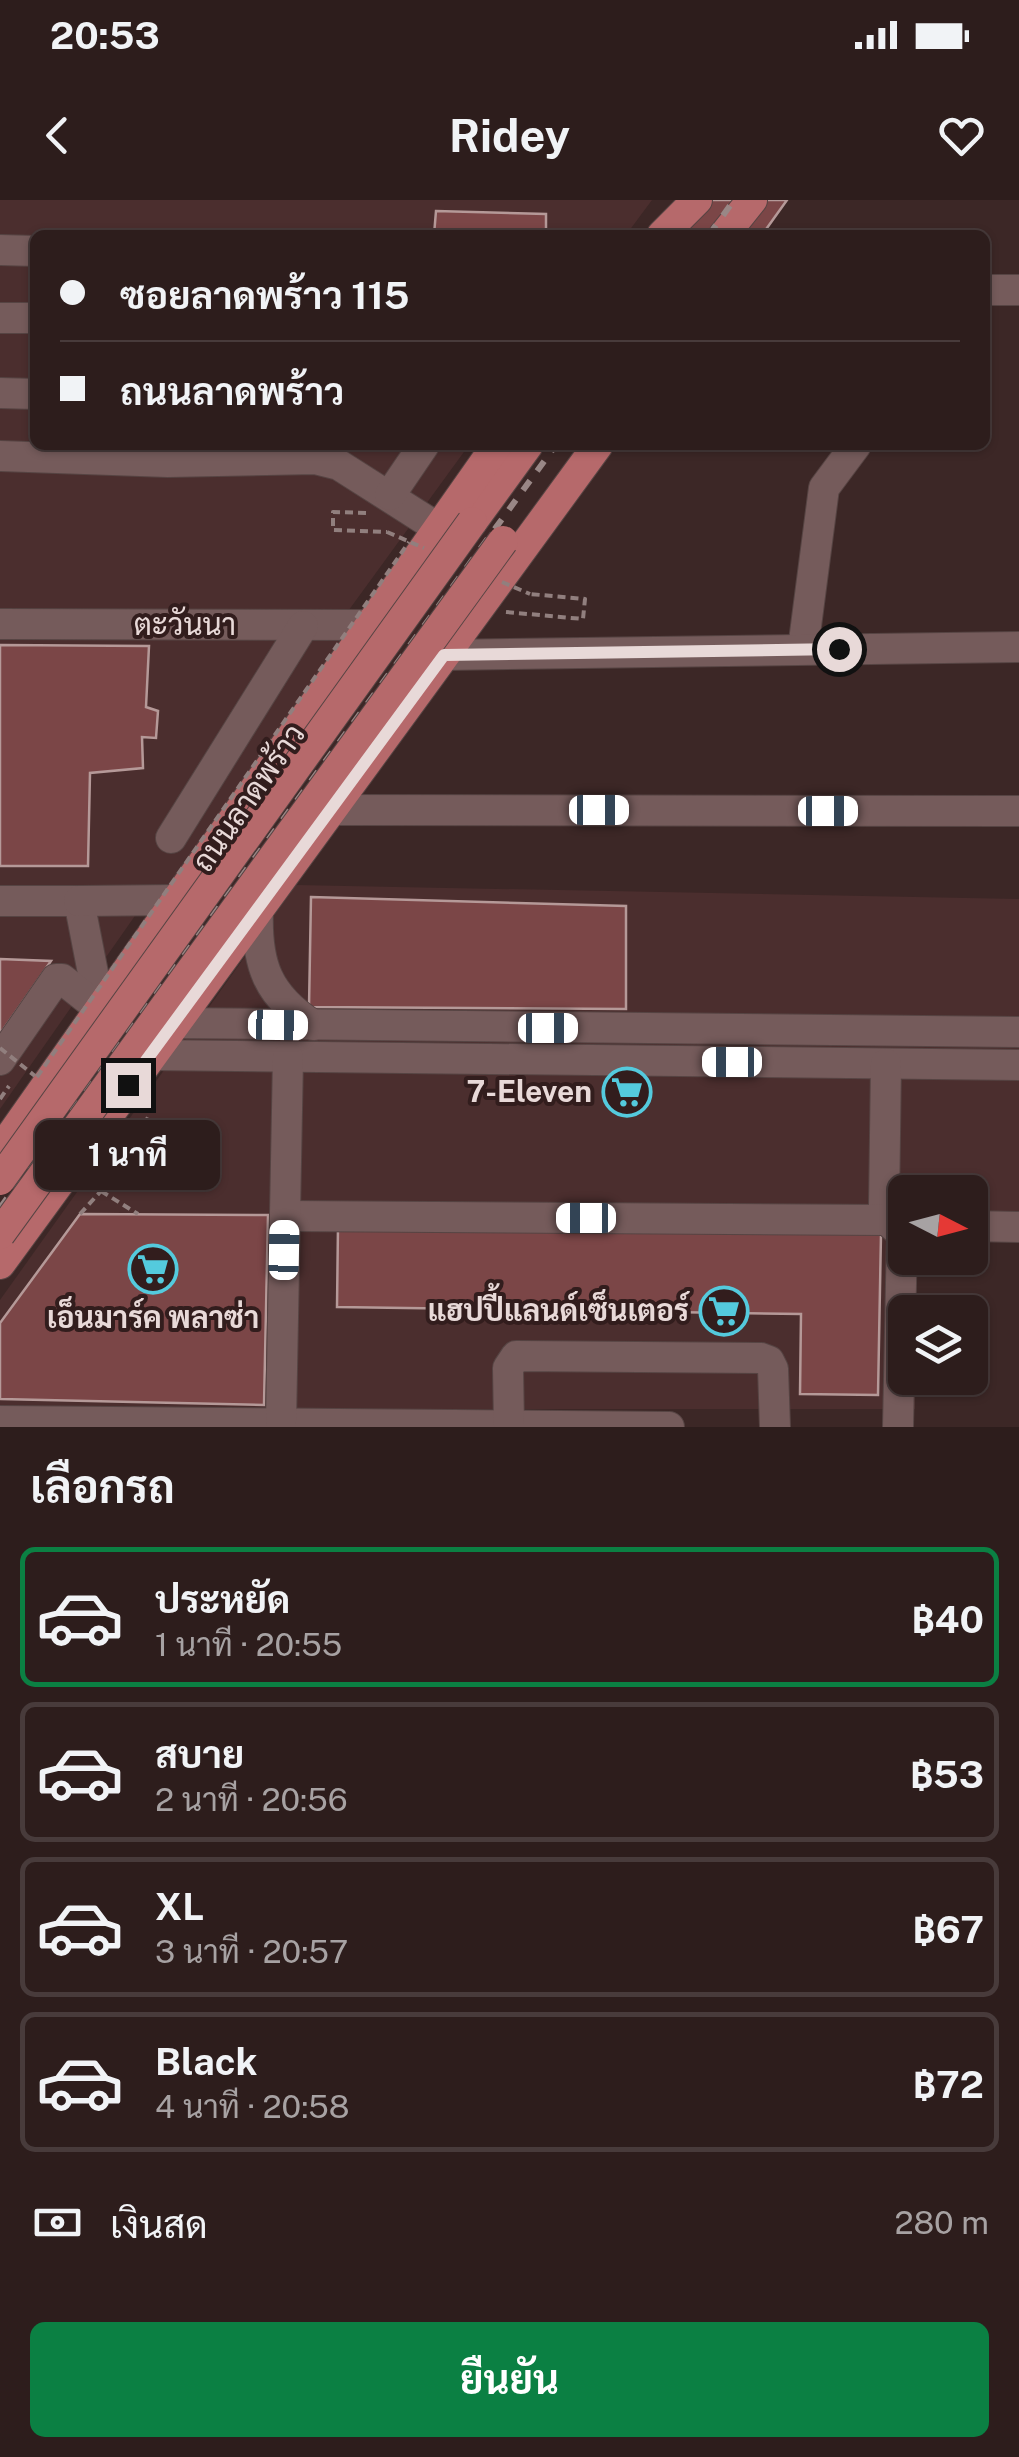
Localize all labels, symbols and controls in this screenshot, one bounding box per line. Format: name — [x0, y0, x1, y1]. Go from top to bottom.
text: 20:53 — [50, 13, 160, 58]
icon: back — [30, 108, 85, 163]
icon: heart — [934, 108, 989, 163]
text: Ridey — [449, 109, 570, 162]
text: ซอยลาดพร้าว 115 — [120, 273, 409, 318]
text: ถนนลาดพร้าว — [120, 369, 344, 414]
street label: ตะวันนา — [134, 606, 236, 642]
route start — [817, 627, 862, 672]
street label: ถนนลาดพร้าว — [183, 716, 312, 878]
car — [569, 795, 629, 825]
car — [798, 796, 858, 826]
car — [248, 1009, 308, 1041]
car — [518, 1013, 578, 1043]
car — [702, 1047, 762, 1077]
route end — [106, 1063, 151, 1108]
supermarket icon: 7-Eleven — [601, 1066, 653, 1118]
place label: 7-Eleven — [467, 1073, 592, 1109]
callout: 1 นาที — [36, 1120, 220, 1190]
text: 1 นาที — [88, 1136, 167, 1173]
north arrow — [888, 1175, 988, 1275]
map controls — [888, 1175, 988, 1395]
car — [556, 1203, 616, 1233]
car — [268, 1220, 300, 1280]
supermarket icon: เอ็นมาร์ค พลาซ่า — [127, 1243, 179, 1295]
place label: แฮปปี้แลนด์เซ็นเตอร์ — [428, 1282, 691, 1328]
supermarket icon: แฮปปี้แลนด์เซ็นเตอร์ — [698, 1285, 750, 1337]
button: layers — [888, 1295, 988, 1395]
place label: เอ็นมาร์ค พลาซ่า — [47, 1296, 259, 1335]
text: เลือกรถ — [30, 1460, 175, 1513]
icon: car — [35, 1572, 125, 1662]
text: ประหยัด — [155, 1577, 290, 1622]
text: ฿40 — [912, 1597, 984, 1642]
text: 1 นาที · 20:55 — [155, 1626, 342, 1663]
icon: car — [35, 1727, 125, 1817]
text: สบาย — [155, 1732, 244, 1777]
text: ฿53 — [910, 1752, 984, 1797]
text: 2 นาที · 20:56 — [155, 1781, 348, 1818]
icon: car — [35, 1882, 125, 1972]
text: XL — [155, 1884, 204, 1929]
text: ฿67 — [913, 1907, 984, 1952]
text: 3 นาที · 20:57 — [155, 1933, 348, 1970]
icon: car — [35, 2037, 125, 2127]
text: Black — [155, 2039, 258, 2084]
text: ฿72 — [913, 2062, 984, 2107]
text: 4 นาที · 20:58 — [155, 2088, 350, 2125]
icon: cash — [30, 2195, 85, 2250]
text: เงินสด — [110, 2202, 208, 2247]
text: 280 m — [894, 2204, 989, 2241]
button: ยืนยัน — [30, 2322, 989, 2437]

